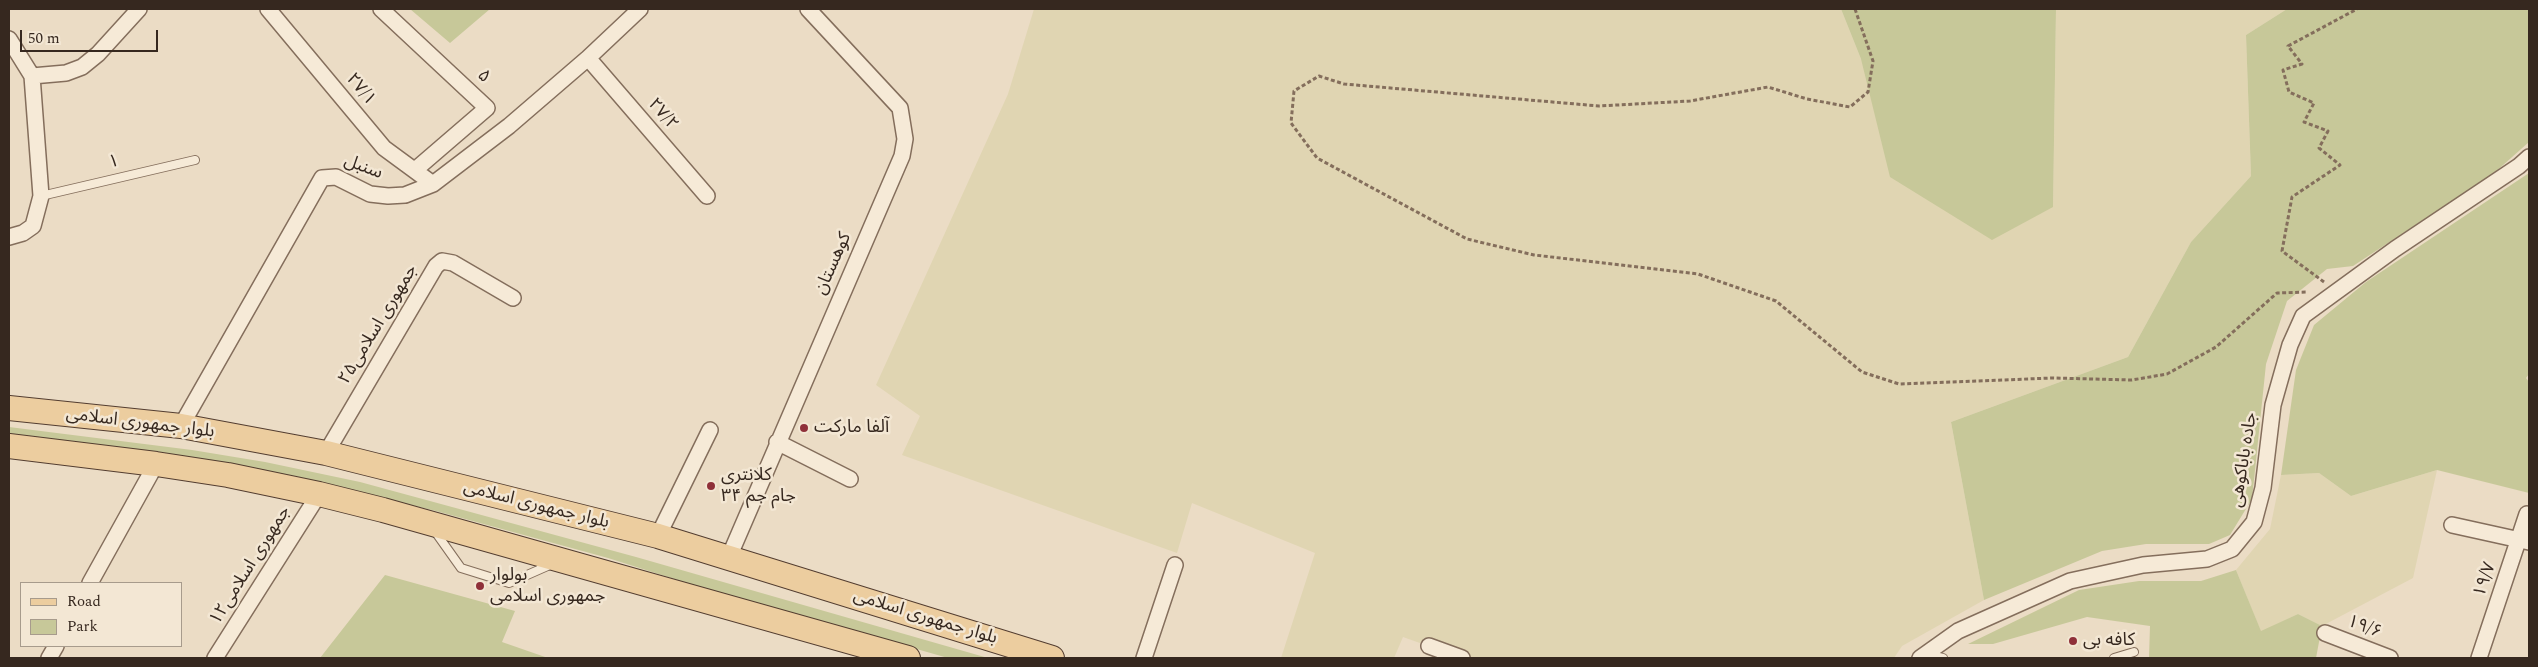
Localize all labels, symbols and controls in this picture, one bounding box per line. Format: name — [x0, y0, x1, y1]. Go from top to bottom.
scale bar — [22, 20, 160, 52]
text: 50 m — [28, 27, 60, 50]
street label: ۵ — [472, 66, 494, 88]
street label: ۲۷/۱ — [340, 70, 380, 110]
street label: ۲۷/۲ — [642, 95, 682, 135]
street label: ۱ — [107, 151, 121, 175]
street label: سنبل — [341, 151, 385, 185]
street label: کوهستان — [811, 230, 857, 298]
street label: جمهوری اسلامی۲۵ — [335, 261, 423, 389]
street label: بلوار جمهوری اسلامی — [65, 404, 215, 444]
street label: جاده باباکوهی — [2227, 411, 2263, 509]
place label: آلفا مارکت — [814, 417, 889, 439]
marker: آلفا مارکت — [798, 422, 810, 434]
place label: کلانتری ۳۴ جام جم — [721, 465, 796, 508]
street label: بلوار جمهوری اسلامی — [461, 477, 611, 535]
marker: کلانتری ۳۴ جام جم — [705, 480, 717, 492]
street label: جمهوری اسلامی۱۲ — [206, 503, 296, 629]
street label: ۱۹/۷ — [2470, 560, 2502, 600]
place label: بولوار جمهوری اسلامی — [490, 565, 605, 608]
marker: بولوار جمهوری اسلامی — [474, 580, 486, 592]
legend — [20, 582, 182, 647]
street label: بلوار جمهوری اسلامی — [850, 586, 1000, 650]
text: Road — [67, 590, 101, 613]
street label: ۱۹/۶ — [2344, 612, 2384, 644]
text: Park — [67, 615, 98, 638]
place label: کافه بی — [2083, 630, 2135, 652]
marker: کافه بی — [2067, 635, 2079, 647]

